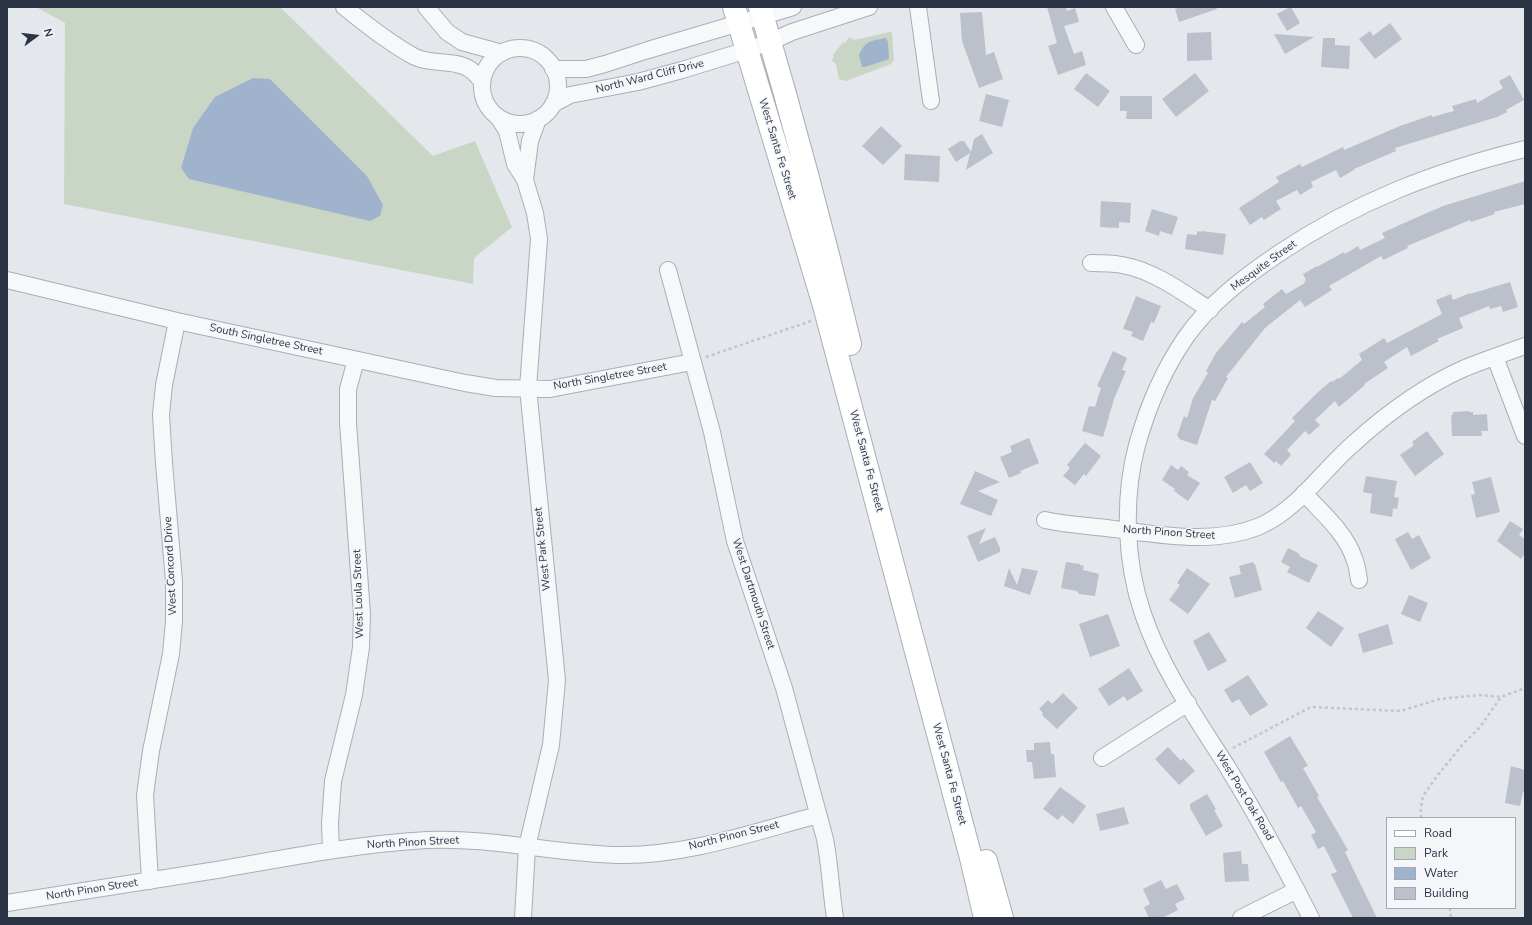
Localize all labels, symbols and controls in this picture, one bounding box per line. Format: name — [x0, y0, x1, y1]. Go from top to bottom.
north arrow — [16, 16, 56, 56]
text: N — [40, 27, 56, 39]
street label: North Ward Cliff Drive — [595, 57, 705, 97]
street label: West Santa Fe Street — [755, 97, 799, 201]
street label: Mesquite Street — [1229, 238, 1299, 294]
street label: South Singletree Street — [208, 322, 324, 358]
street label: North Singletree Street — [552, 361, 668, 393]
street label: West Santa Fe Street — [846, 409, 886, 513]
street label: West Park Street — [532, 507, 554, 591]
street label: West Concord Drive — [162, 516, 180, 616]
street label: North Pinon Street — [1122, 523, 1216, 543]
street label: West Dartmouth Street — [729, 537, 777, 651]
street label: West Loula Street — [351, 549, 367, 639]
street label: West Santa Fe Street — [929, 722, 969, 826]
street label: West Post Oak Road — [1212, 749, 1276, 843]
legend — [1386, 817, 1516, 909]
street label: North Pinon Street — [688, 818, 780, 854]
text: Road — [1424, 825, 1452, 841]
street label: North Pinon Street — [367, 834, 459, 852]
text: Park — [1424, 845, 1448, 861]
text: Water — [1424, 865, 1458, 881]
street label: North Pinon Street — [45, 876, 139, 904]
text: Building — [1424, 885, 1469, 901]

